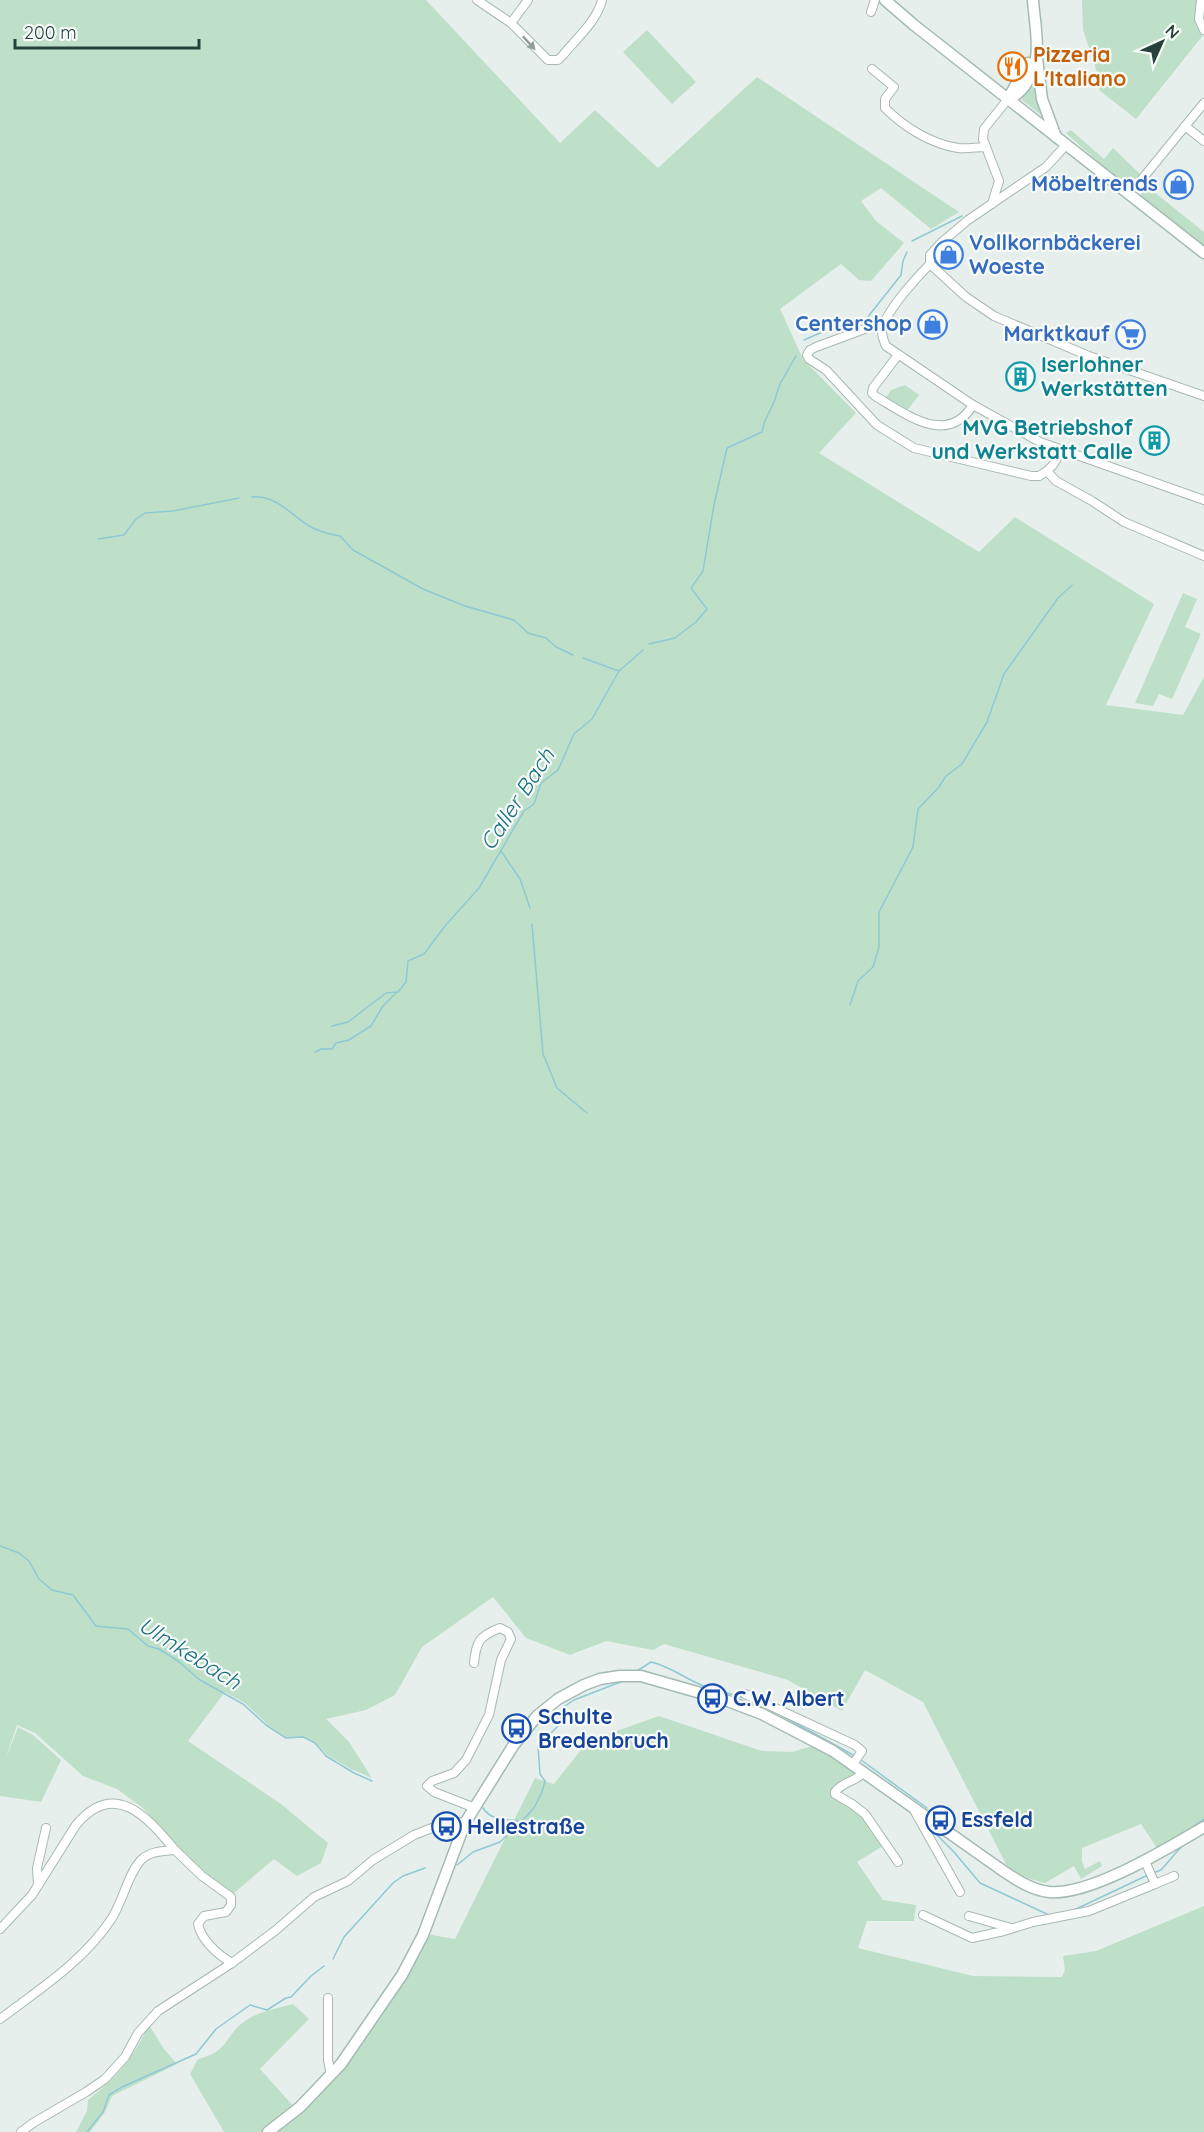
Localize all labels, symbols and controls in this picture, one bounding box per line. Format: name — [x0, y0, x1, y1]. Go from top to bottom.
scale bar — [15, 12, 200, 50]
north arrow — [1132, 12, 1192, 72]
text: N — [1161, 20, 1184, 43]
text: 200 m — [24, 21, 77, 44]
one-way arrow — [522, 35, 536, 49]
place label: Pizzeria L'Italiano — [1033, 41, 1126, 91]
restaurant icon: Pizzeria L'Italiano — [996, 51, 1028, 83]
shop icon: Möbeltrends — [1163, 168, 1195, 200]
place label: Möbeltrends — [1031, 170, 1158, 196]
place label: Vollkornbäckerei Woeste — [969, 229, 1141, 279]
shop icon: Vollkornbäckerei Woeste — [932, 239, 964, 271]
shop icon: Centershop — [917, 308, 949, 340]
place label: Centershop — [795, 310, 912, 336]
supermarket icon: Marktkauf — [1115, 318, 1147, 350]
place label: Marktkauf — [1004, 320, 1111, 346]
place label: Iserlohner Werkstätten — [1041, 351, 1168, 401]
building icon: Iserlohner Werkstätten — [1004, 361, 1036, 393]
place label: MVG Betriebshof und Werkstatt Calle — [931, 414, 1134, 464]
building icon: MVG Betriebshof und Werkstatt Calle — [1138, 424, 1170, 456]
water label: Caller Bach — [474, 742, 561, 855]
water label: Ulmkebach — [134, 1611, 247, 1696]
bus stop icon: C.W. Albert — [696, 1683, 728, 1715]
place label: C.W. Albert — [733, 1685, 845, 1711]
place label: Schulte Bredenbruch — [538, 1703, 669, 1753]
bus stop icon: Schulte Bredenbruch — [501, 1713, 533, 1745]
bus stop icon: Essfeld — [924, 1804, 956, 1836]
place label: Essfeld — [961, 1806, 1033, 1832]
bus stop icon: Hellestraße — [430, 1811, 462, 1843]
place label: Hellestraße — [467, 1813, 585, 1839]

